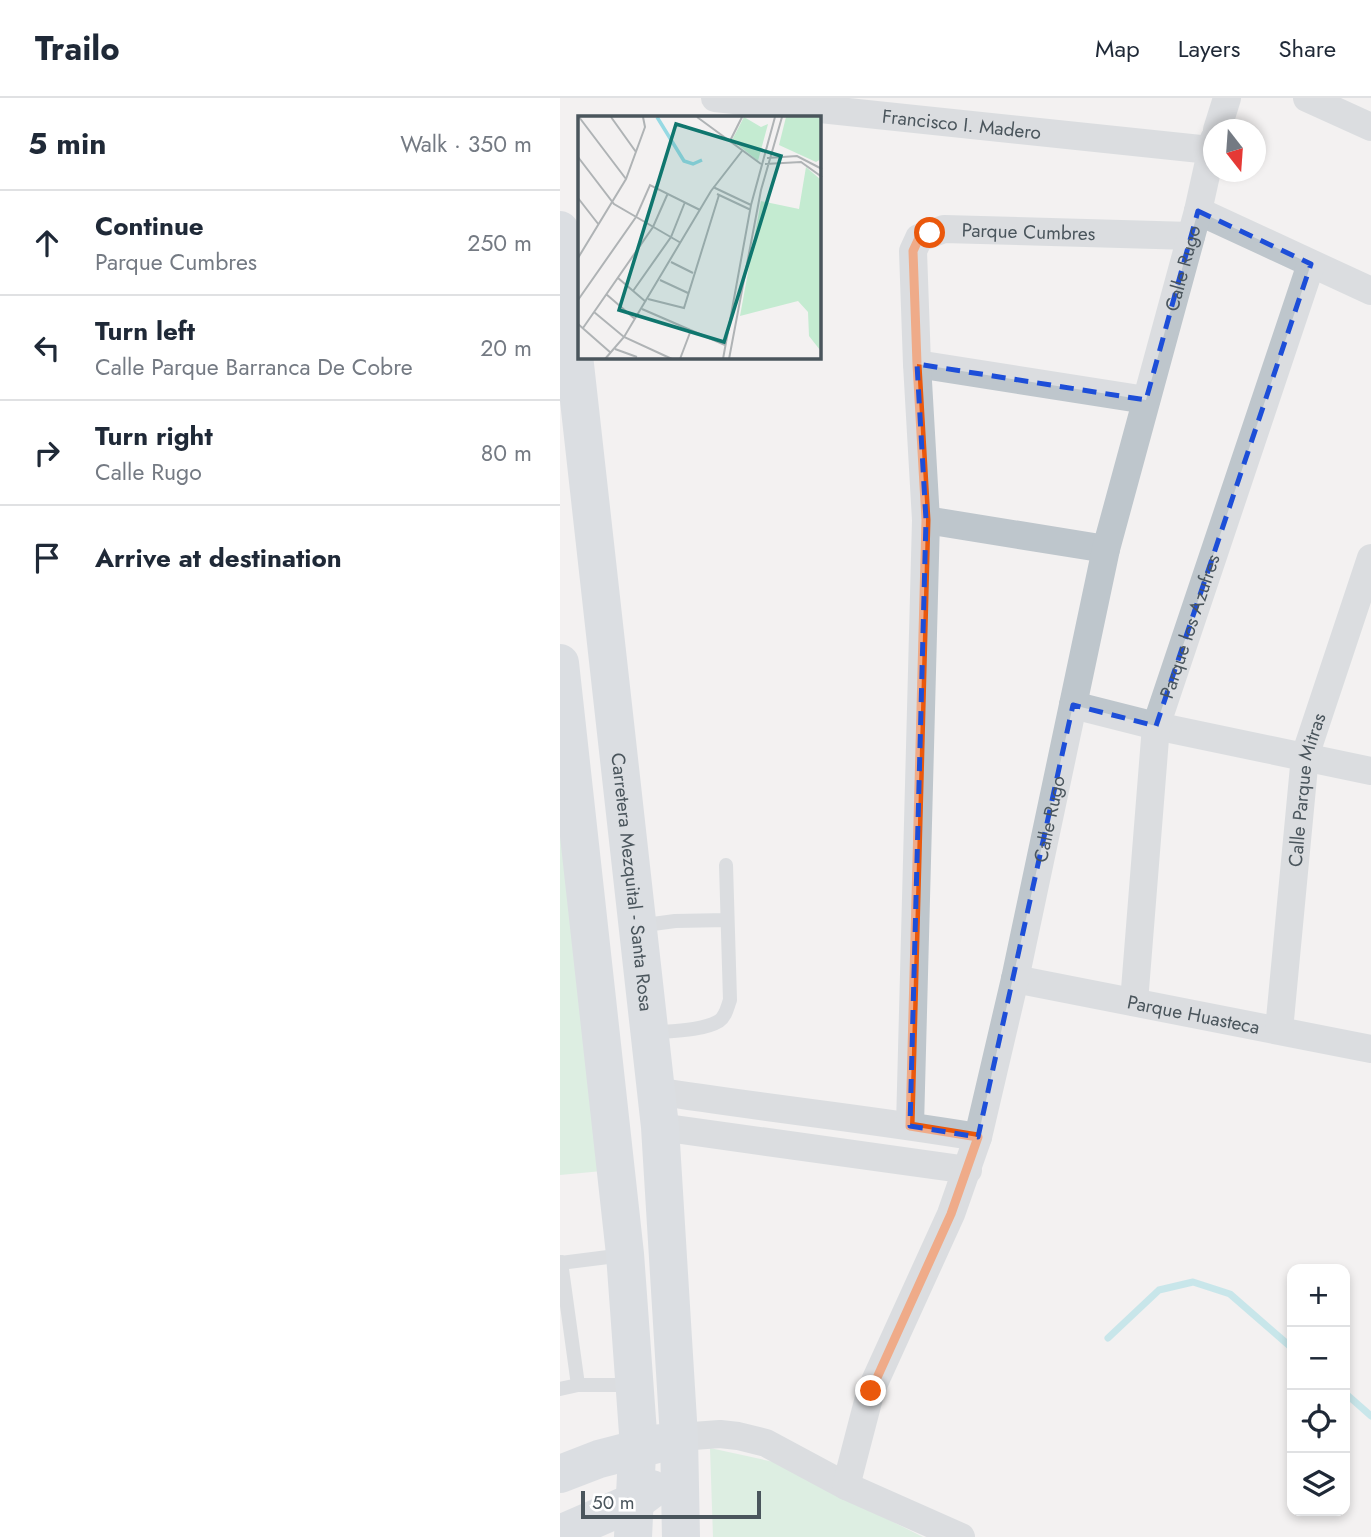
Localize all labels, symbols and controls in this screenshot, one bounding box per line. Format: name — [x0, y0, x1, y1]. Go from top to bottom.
text: Trailo — [35, 25, 120, 72]
text: Map — [1095, 31, 1140, 66]
text: Layers — [1178, 31, 1240, 66]
text: Share — [1278, 31, 1336, 66]
street label: Francisco I. Madero — [881, 103, 1042, 146]
inset map — [578, 116, 821, 359]
north arrow — [1203, 119, 1266, 182]
text: 5 min — [28, 122, 106, 165]
text: Walk · 350 m — [400, 127, 532, 161]
text: Continue — [95, 207, 204, 245]
route start — [914, 217, 945, 248]
street label: Parque Cumbres — [961, 217, 1096, 247]
street label: Calle Rugo — [1158, 222, 1208, 314]
icon: ahead — [28, 224, 66, 262]
text: 250 m — [467, 226, 532, 260]
text: Parque Cumbres — [95, 245, 257, 279]
text: Turn left — [95, 312, 195, 350]
icon: left — [28, 329, 66, 367]
text: 20 m — [480, 331, 532, 365]
text: Calle Parque Barranca De Cobre — [95, 350, 413, 384]
text: Turn right — [95, 417, 213, 455]
icon: right — [28, 434, 66, 472]
text: 80 m — [481, 436, 532, 470]
text: Calle Rugo — [95, 455, 202, 489]
icon: arrive — [28, 539, 66, 577]
text: Arrive at destination — [95, 539, 342, 577]
street label: Parque los Azufres — [1153, 550, 1227, 702]
street label: Calle Parque Mitras — [1282, 709, 1333, 868]
street label: Carretera Mezquital - Santa Rosa — [604, 751, 660, 1013]
street label: Calle Rugo — [1027, 773, 1072, 865]
street label: Parque Huasteca — [1125, 988, 1262, 1041]
map controls — [1287, 1264, 1350, 1516]
button: + — [1287, 1264, 1350, 1327]
button: − — [1287, 1327, 1350, 1390]
route end — [855, 1375, 886, 1406]
button: locate — [1287, 1390, 1350, 1453]
button: layers — [1287, 1453, 1350, 1516]
scale bar — [581, 1488, 761, 1520]
text: 50 m — [592, 1489, 635, 1516]

